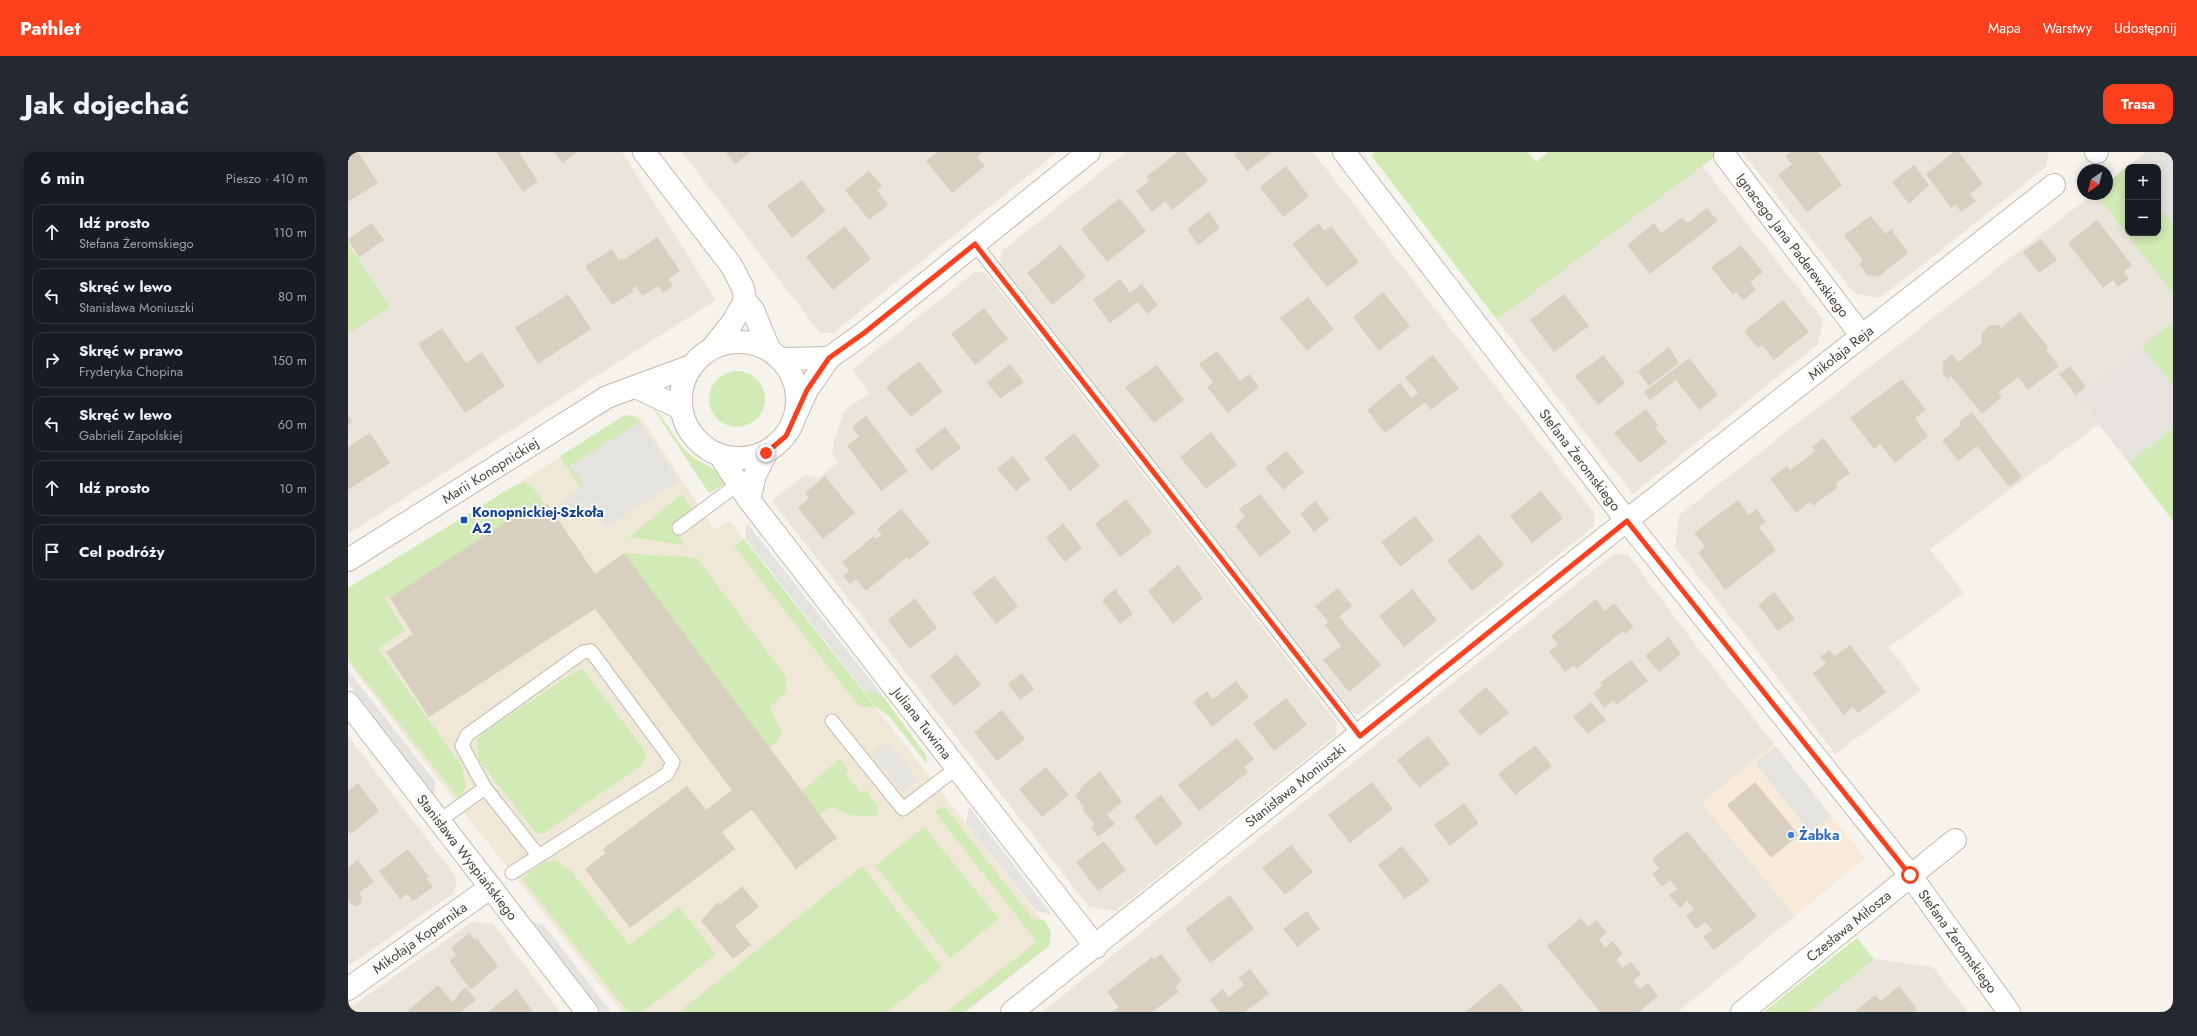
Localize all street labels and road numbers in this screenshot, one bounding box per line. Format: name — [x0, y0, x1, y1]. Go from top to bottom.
street label: Ignacego Jana Paderewskiego — [1731, 169, 1854, 322]
street label: Mikołaja Reja — [1804, 321, 1878, 385]
street label: Stefana Żeromskiego — [1535, 405, 1626, 515]
street label: Marii Konopnickiej — [438, 433, 542, 508]
street label: Juliana Tuwima — [887, 682, 957, 763]
street label: Stanisława Moniuszki — [1241, 739, 1350, 832]
street label: Stanisława Wyspiańskiego — [412, 790, 523, 925]
street label: Stefana Żeromskiego — [1914, 885, 2002, 998]
street label: Czesława Miłosza — [1802, 886, 1895, 966]
street label: Mikołaja Kopernika — [368, 897, 471, 979]

